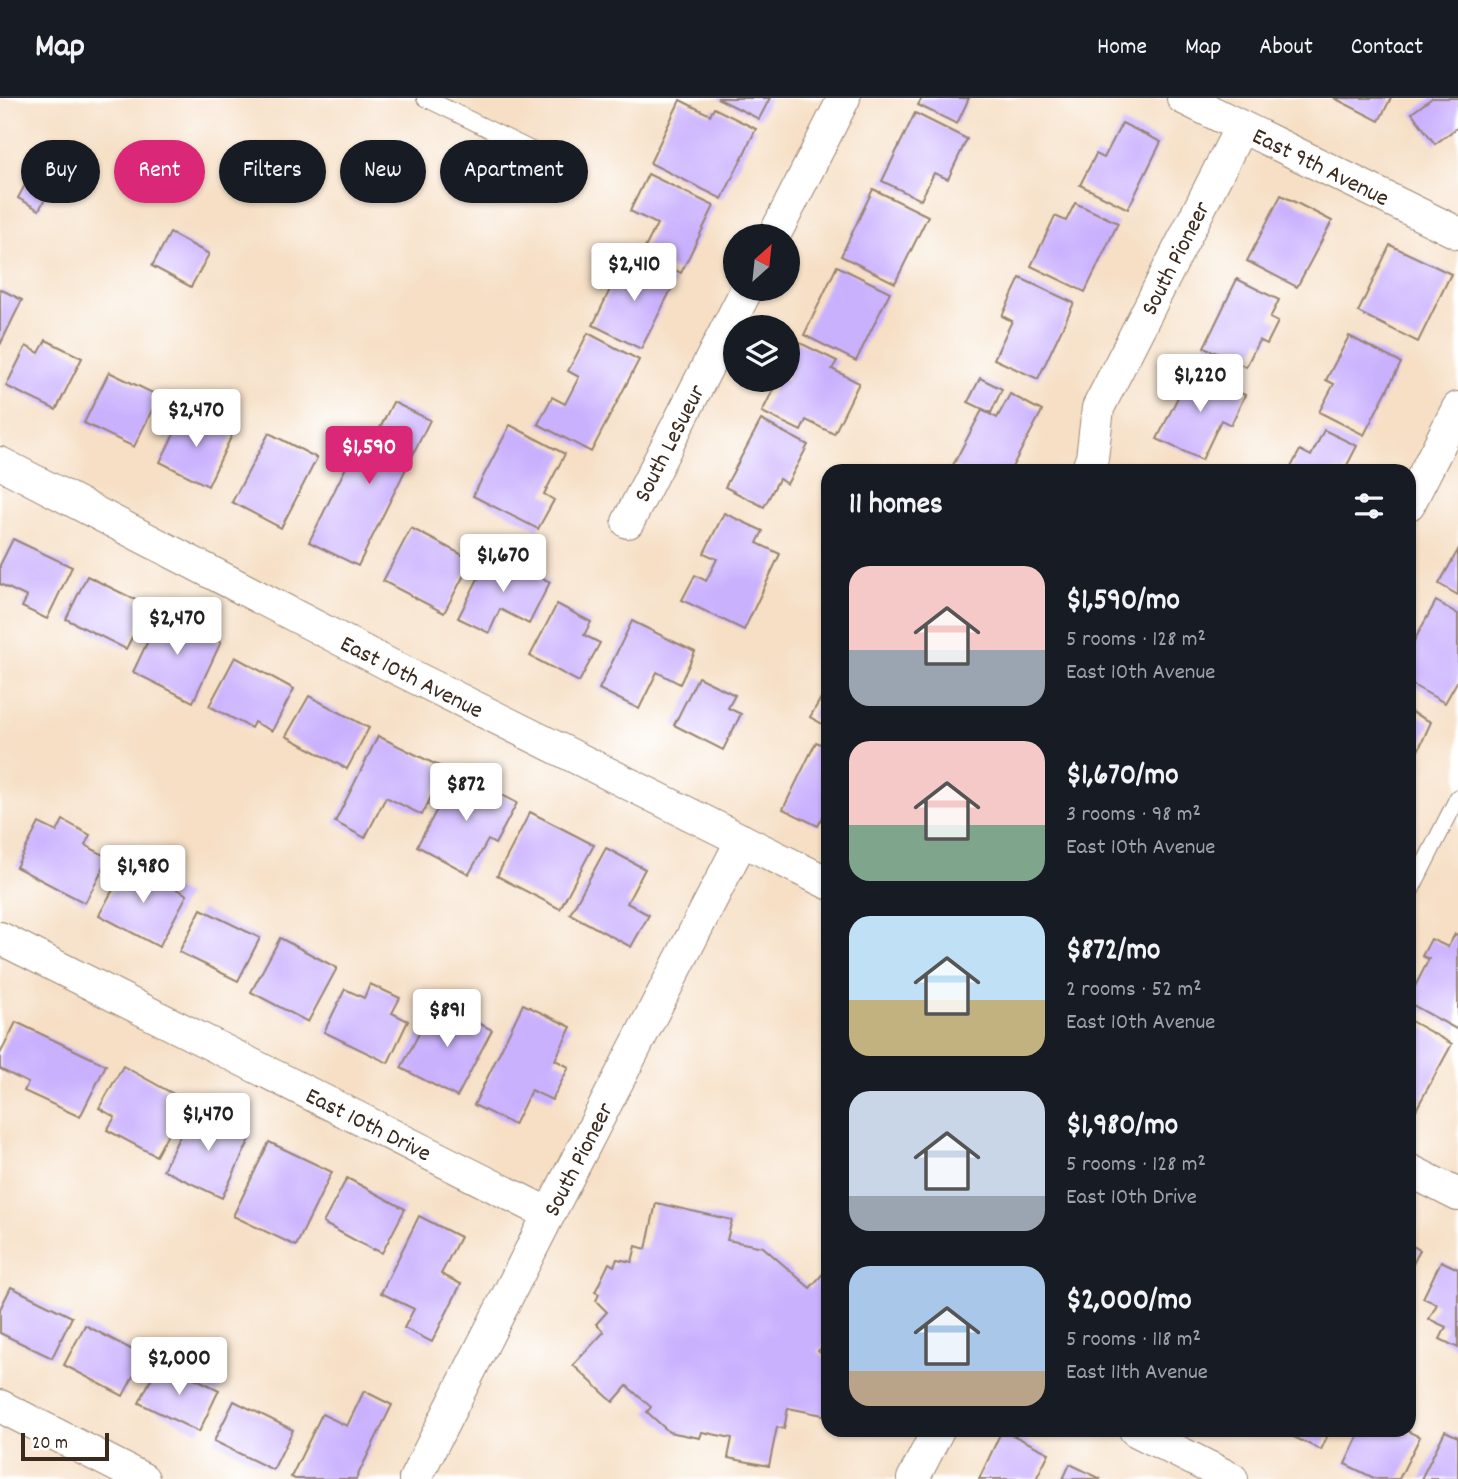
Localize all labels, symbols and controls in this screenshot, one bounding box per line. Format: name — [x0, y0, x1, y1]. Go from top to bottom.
text: Map — [35, 25, 85, 72]
text: Home — [1097, 31, 1147, 65]
text: Map — [1185, 31, 1221, 65]
text: About — [1259, 31, 1313, 65]
text: Contact — [1351, 31, 1423, 65]
street label: East 9th Avenue — [1246, 121, 1394, 217]
chip: Buy — [21, 140, 100, 203]
chip: Rent — [114, 140, 205, 203]
chip: Filters — [219, 140, 326, 203]
chip: New — [340, 140, 426, 203]
chip: Apartment — [440, 140, 588, 203]
street label: South Pioneer — [1134, 196, 1221, 322]
north arrow — [723, 224, 800, 301]
map controls — [723, 224, 800, 392]
pin: $2,410 — [577, 244, 691, 303]
text: $2,410 — [607, 249, 661, 282]
button: layers — [723, 315, 800, 392]
pin: $1,220 — [1143, 354, 1257, 414]
text: $1,220 — [1173, 360, 1227, 393]
street label: South LeSueur — [627, 379, 715, 509]
pin: $2,470 — [139, 390, 253, 449]
text: $2,470 — [168, 395, 224, 428]
pin: $1,590 — [312, 426, 426, 486]
text: $1,590 — [342, 432, 396, 465]
text: 11 homes — [849, 485, 943, 528]
icon: filters — [1350, 487, 1388, 525]
pin: $1,670 — [446, 534, 560, 594]
text: $1,670 — [476, 540, 530, 573]
text: $1,590/mo — [1066, 581, 1180, 624]
icon: home — [905, 594, 989, 678]
pin: $2,470 — [120, 598, 234, 657]
text: $2,470 — [149, 603, 205, 636]
text: 5 rooms · 128 m² — [1066, 624, 1206, 657]
street label: East 10th Avenue — [334, 628, 488, 729]
text: East 10th Avenue — [1066, 657, 1215, 690]
text: $1,670/mo — [1066, 756, 1179, 799]
pin: $872 — [425, 764, 507, 823]
text: $872 — [446, 769, 486, 802]
icon: home — [905, 769, 989, 853]
text: 3 rooms · 98 m² — [1066, 799, 1201, 832]
text: East 10th Avenue — [1066, 832, 1215, 865]
pin: $1,980 — [86, 846, 200, 905]
text: $1,980 — [116, 851, 170, 884]
text: $872/mo — [1066, 931, 1160, 974]
icon: home — [905, 944, 989, 1028]
text: 2 rooms · 52 m² — [1066, 974, 1202, 1007]
pin: $891 — [406, 990, 488, 1049]
text: $891 — [429, 995, 465, 1028]
text: East 10th Avenue — [1066, 1007, 1215, 1040]
street label: East 10th Drive — [299, 1080, 436, 1172]
pin: $1,470 — [151, 1094, 265, 1153]
street label: South Pioneer — [537, 1097, 624, 1223]
text: $1,470 — [182, 1099, 234, 1132]
text: $1,980/mo — [1066, 1106, 1178, 1149]
icon: home — [905, 1119, 989, 1203]
text: 5 rooms · 128 m² — [1066, 1149, 1206, 1182]
text: East 10th Drive — [1066, 1182, 1197, 1215]
text: $2,000/mo — [1066, 1281, 1192, 1324]
icon: home — [905, 1294, 989, 1378]
text: 5 rooms · 118 m² — [1066, 1324, 1201, 1357]
pin: $2,000 — [122, 1338, 236, 1397]
text: $2,000 — [147, 1343, 211, 1376]
text: East 11th Avenue — [1066, 1357, 1208, 1390]
scale bar — [21, 1430, 108, 1462]
text: 20 m — [32, 1431, 68, 1458]

